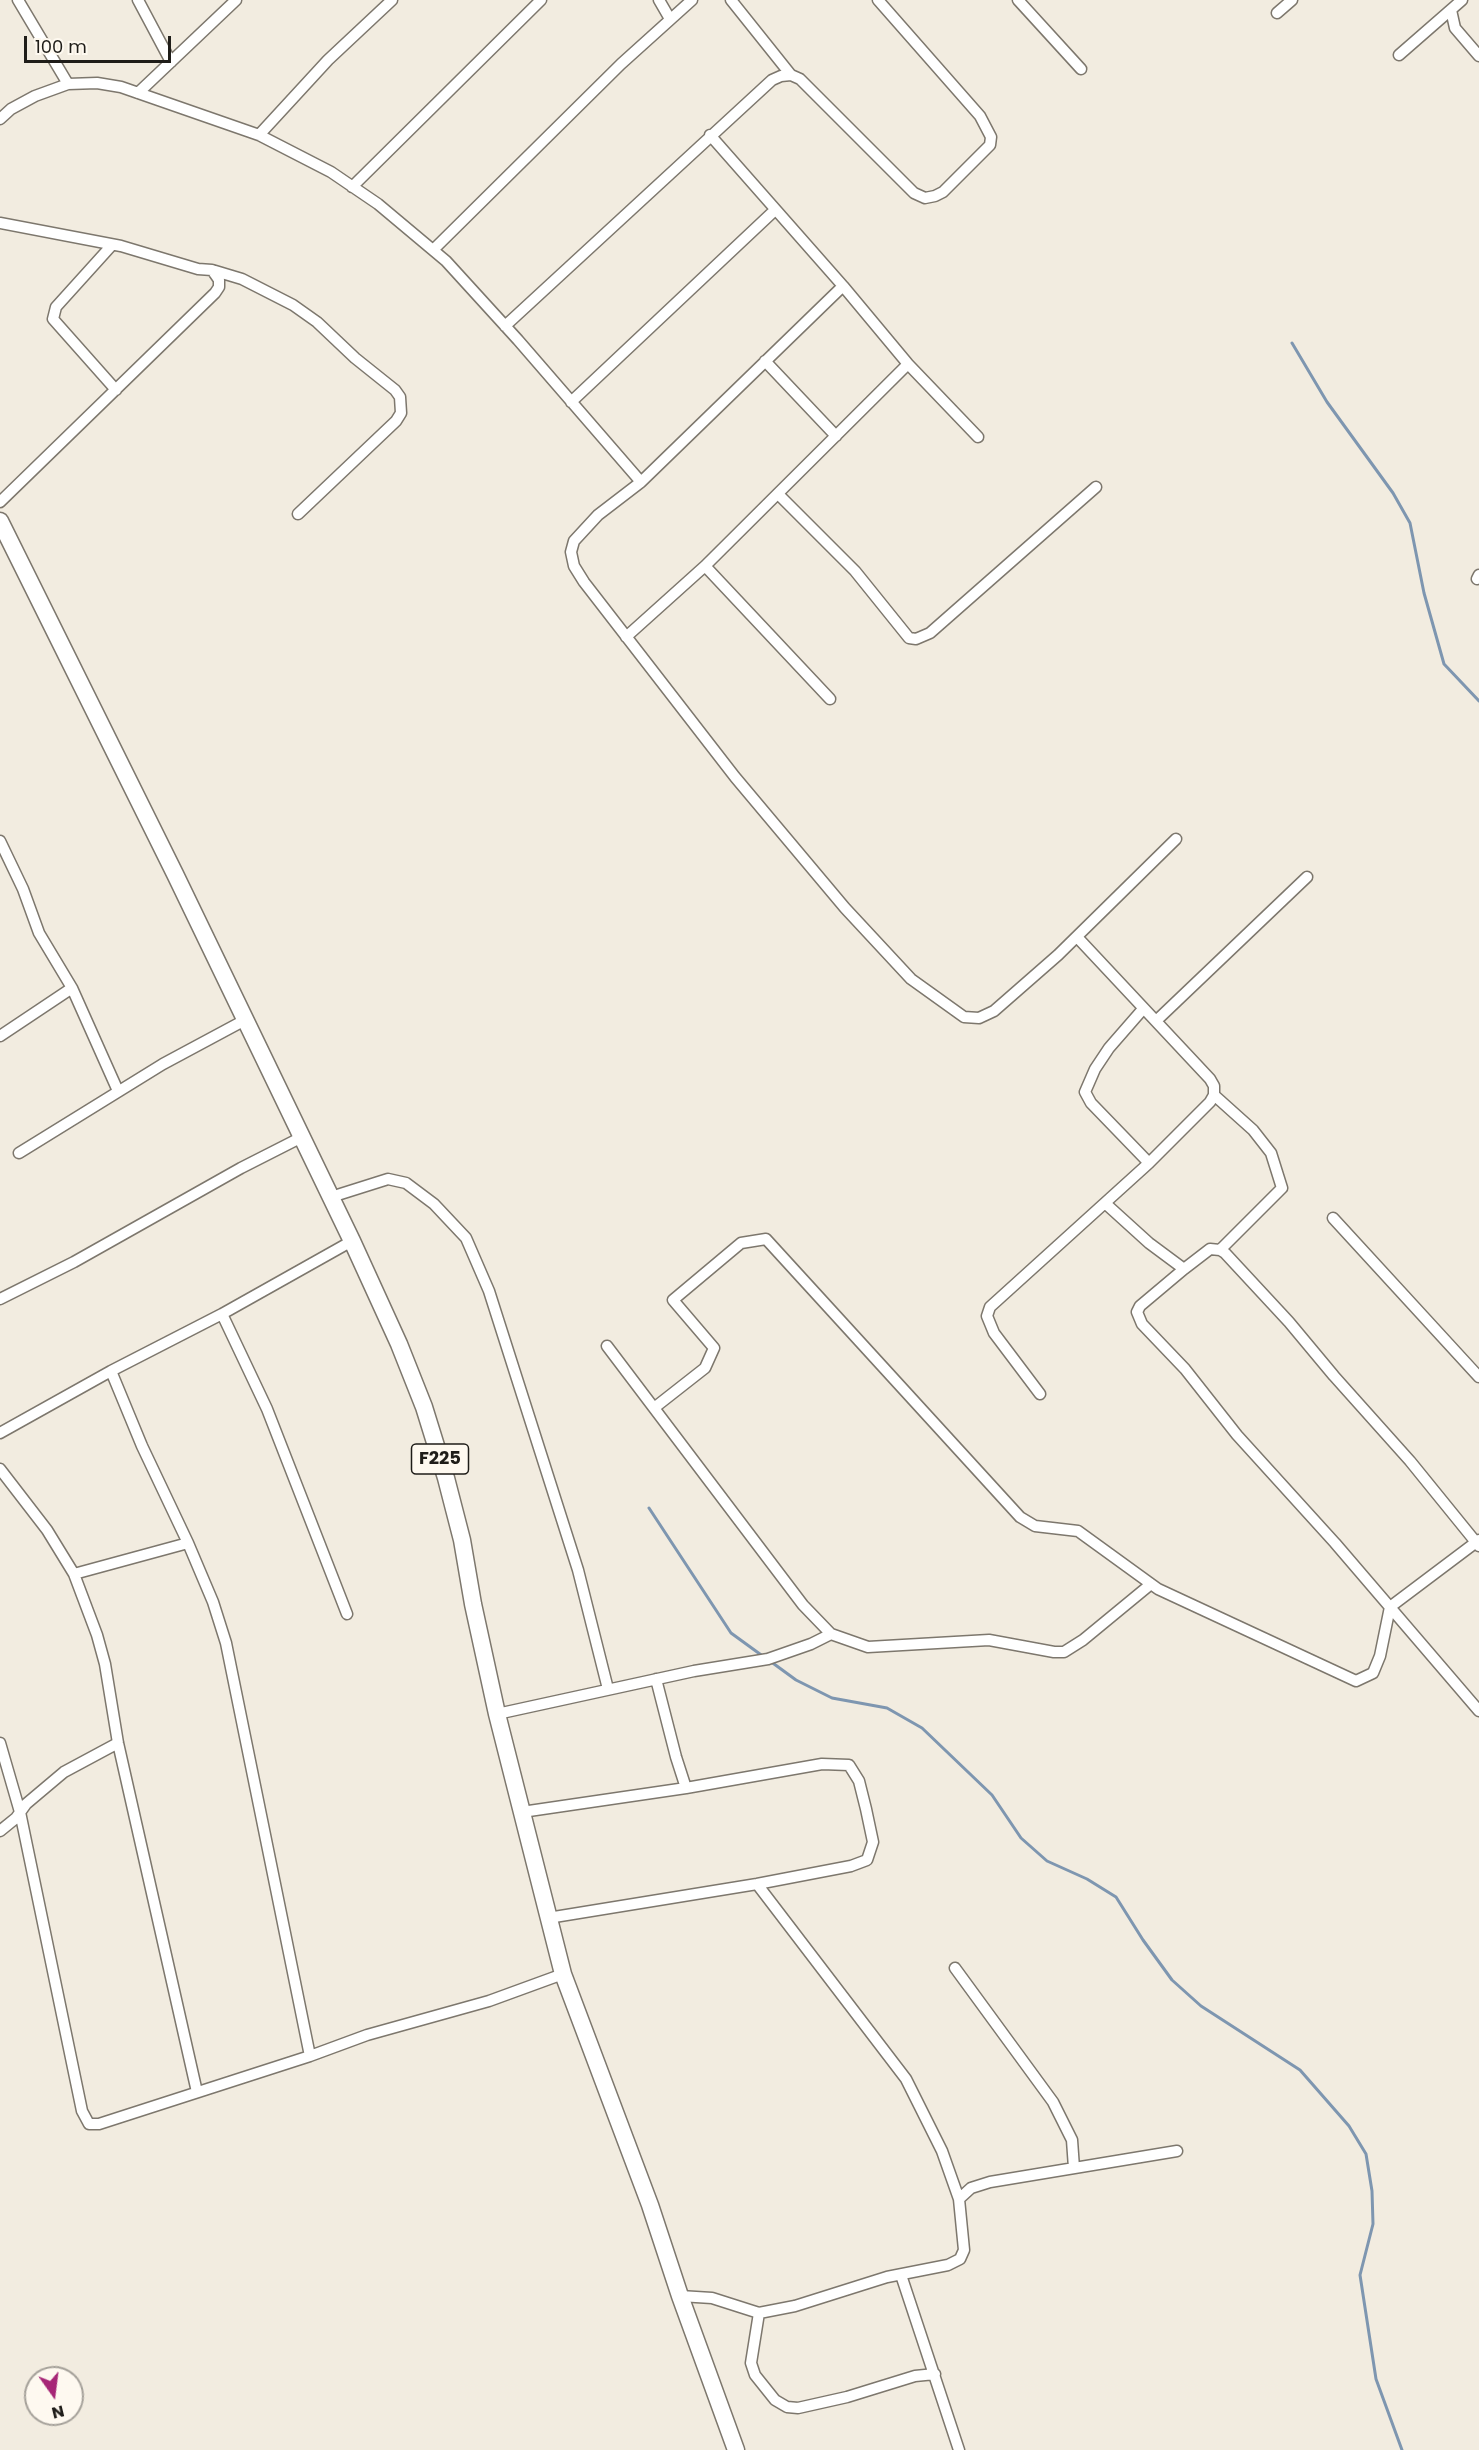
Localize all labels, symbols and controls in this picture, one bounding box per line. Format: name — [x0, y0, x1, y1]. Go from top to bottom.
scale bar — [27, 24, 174, 62]
text: 100 m — [35, 34, 87, 59]
road number: F225 — [412, 1444, 468, 1474]
north arrow — [24, 2366, 84, 2426]
text: N — [49, 2399, 67, 2425]

